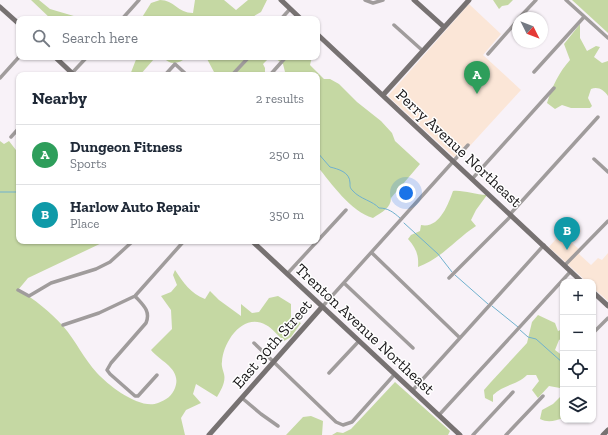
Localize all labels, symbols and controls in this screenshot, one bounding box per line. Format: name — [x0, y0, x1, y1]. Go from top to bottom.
north arrow — [512, 12, 548, 48]
search box — [16, 16, 320, 60]
icon: search — [30, 27, 52, 49]
text: Search here — [62, 29, 138, 47]
pin: A — [464, 61, 490, 94]
street label: Perry Avenue Northeast — [392, 85, 526, 211]
text: Nearby — [32, 88, 87, 108]
text: 2 results — [256, 91, 304, 106]
text: Dungeon Fitness — [70, 138, 182, 156]
text: A — [41, 147, 49, 162]
text: 250 m — [269, 147, 304, 162]
text: Sports — [70, 156, 107, 171]
your location — [396, 183, 416, 203]
text: Harlow Auto Repair — [70, 198, 200, 216]
text: B — [41, 207, 49, 222]
text: 350 m — [269, 207, 304, 222]
text: Place — [70, 216, 99, 231]
pin: B — [554, 217, 580, 250]
street label: Trenton Avenue Northeast — [291, 260, 439, 399]
map controls — [560, 279, 596, 423]
button: + — [560, 279, 596, 315]
street label: East 30th Street — [228, 296, 316, 392]
button: − — [560, 315, 596, 351]
button: locate — [560, 351, 596, 387]
button: layers — [560, 387, 596, 423]

